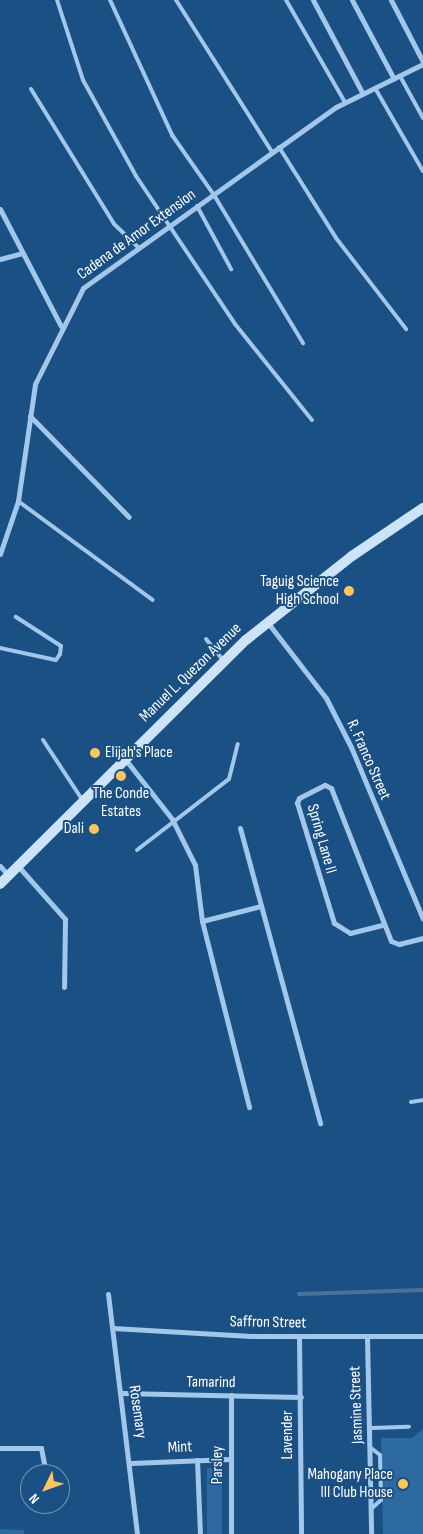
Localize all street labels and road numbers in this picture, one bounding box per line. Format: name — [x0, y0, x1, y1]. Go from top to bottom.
street label: Cadena de Amor Extension — [74, 186, 200, 284]
street label: Manuel L. Quezon Avenue — [136, 619, 246, 727]
street label: R. Franco Street — [342, 717, 394, 803]
street label: Spring Lane II — [302, 802, 340, 876]
street label: Saffron Street — [230, 1313, 306, 1333]
street label: Jasmine Street — [346, 1366, 368, 1444]
street label: Tamarind — [186, 1373, 236, 1393]
street label: Rosemary — [124, 1384, 150, 1440]
street label: Lavender — [278, 1410, 298, 1460]
street label: Mint — [167, 1438, 193, 1458]
street label: Parsley — [208, 1446, 228, 1484]

